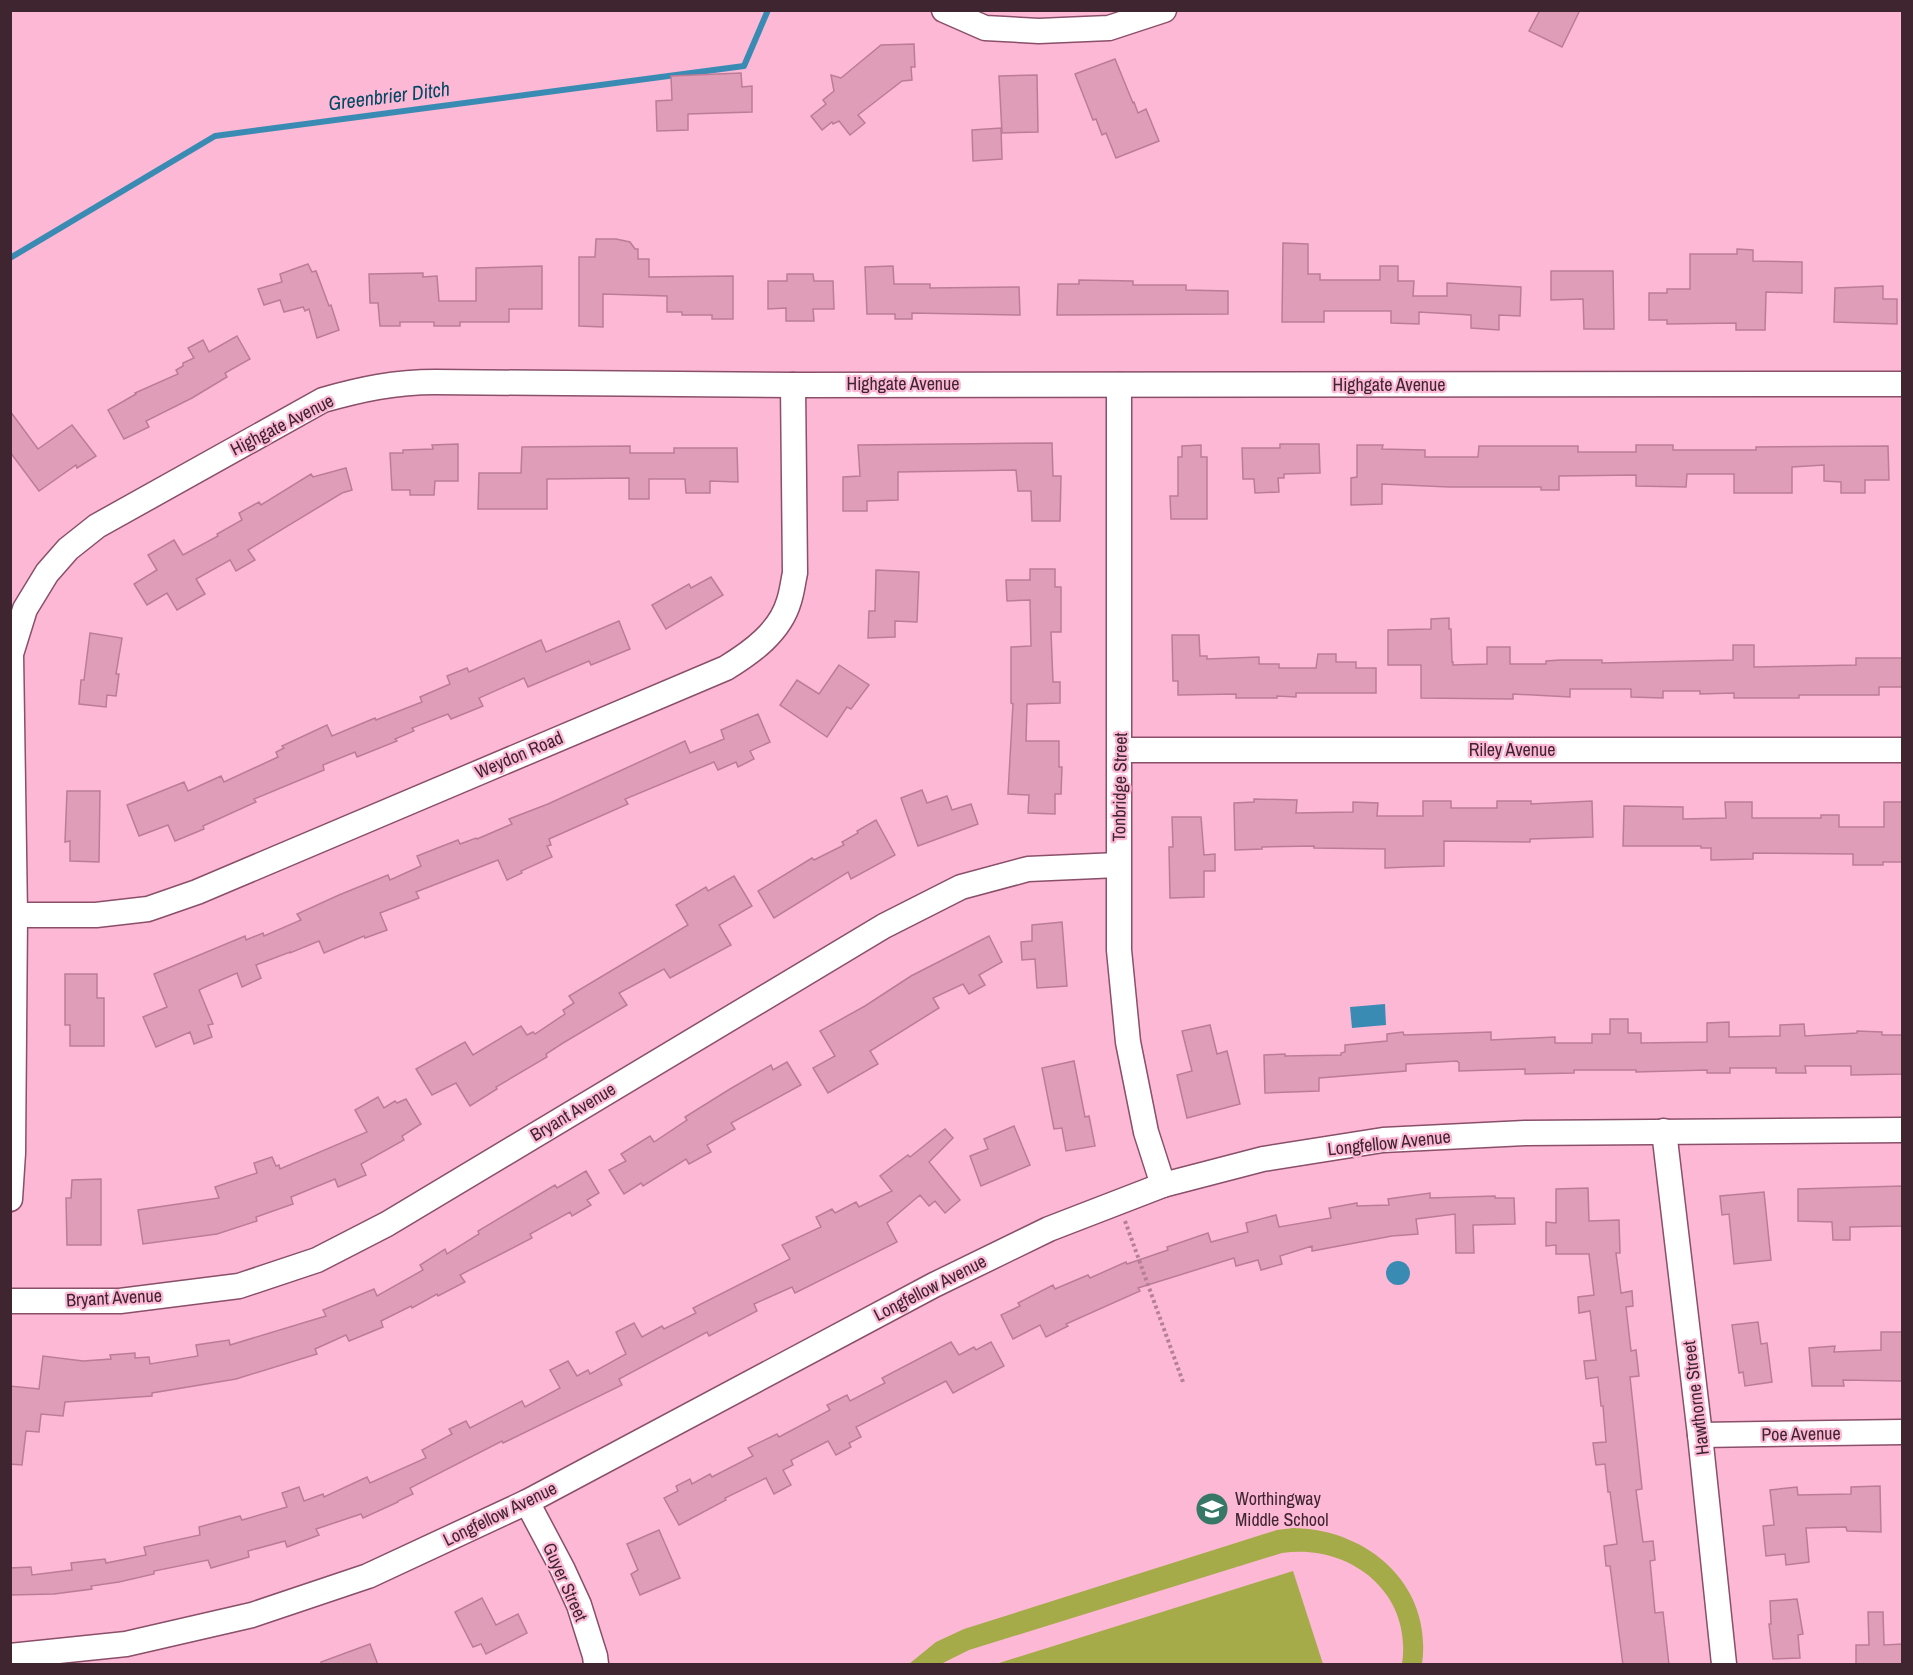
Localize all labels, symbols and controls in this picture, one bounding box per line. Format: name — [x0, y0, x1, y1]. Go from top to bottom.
water label: Greenbrier Ditch — [327, 75, 451, 116]
street label: Highgate Avenue — [846, 371, 960, 396]
street label: Highgate Avenue — [1332, 372, 1446, 397]
street label: Highgate Avenue — [226, 388, 338, 461]
street label: Weydon Road — [471, 725, 567, 784]
street label: Tonbridge Street — [1106, 732, 1133, 842]
street label: Riley Avenue — [1469, 737, 1555, 762]
street label: Bryant Avenue — [525, 1076, 620, 1147]
street label: Longfellow Avenue — [1326, 1124, 1452, 1161]
street label: Longfellow Avenue — [869, 1248, 991, 1327]
street label: Bryant Avenue — [66, 1283, 162, 1312]
street label: Hawthorne Street — [1676, 1340, 1715, 1457]
street label: Poe Avenue — [1761, 1420, 1841, 1447]
street label: Longfellow Avenue — [439, 1475, 561, 1552]
place label: Worthingway Middle School — [1235, 1486, 1329, 1532]
school or university icon: Worthingway Middle School — [1194, 1491, 1230, 1527]
street label: Guyer Street — [537, 1538, 594, 1625]

